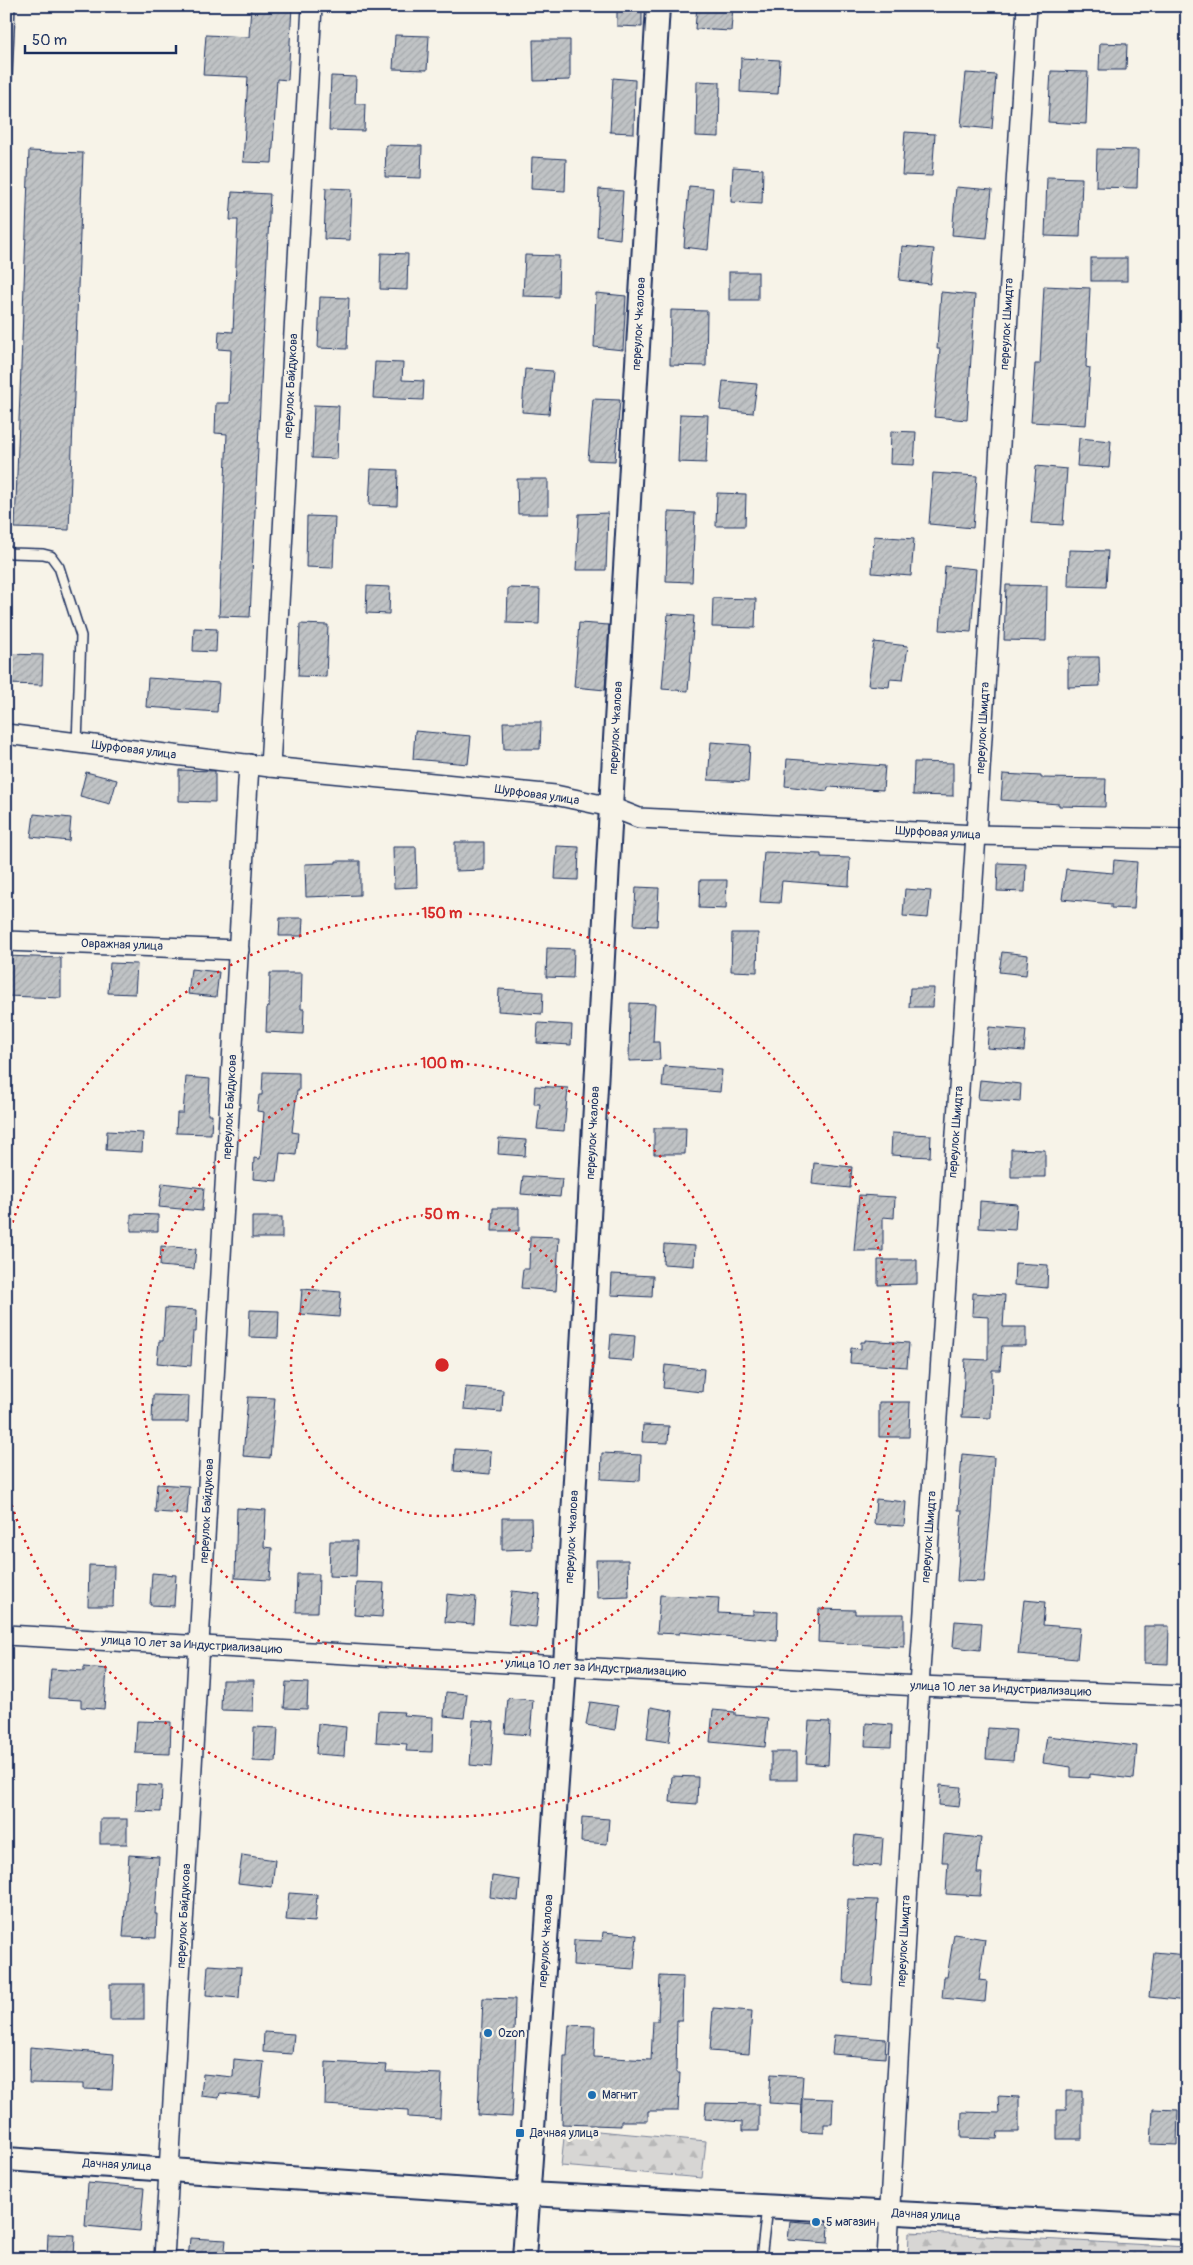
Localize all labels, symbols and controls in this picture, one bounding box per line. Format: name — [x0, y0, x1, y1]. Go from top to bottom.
scale bar — [25, 22, 176, 54]
text: 50 m — [32, 31, 67, 50]
street label: переулок Чкалова — [629, 277, 649, 371]
street label: переулок Шмидта — [997, 277, 1017, 370]
street label: переулок Байдукова — [281, 333, 301, 439]
street label: переулок Чкалова — [606, 681, 626, 775]
street label: переулок Шмидта — [973, 681, 993, 774]
street label: Шурфовая улица — [91, 737, 178, 763]
street label: Шурфовая улица — [494, 782, 581, 808]
street label: Шурфовая улица — [895, 823, 981, 843]
text: 150 m — [422, 904, 462, 923]
street label: Овражная улица — [81, 936, 164, 954]
street label: переулок Байдукова — [220, 1054, 240, 1160]
text: 100 m — [421, 1054, 463, 1073]
street label: переулок Шмидта — [945, 1085, 967, 1178]
street label: переулок Чкалова — [583, 1086, 603, 1180]
text: 50 m — [425, 1205, 459, 1224]
centre of rings — [433, 1356, 451, 1374]
street label: переулок Байдукова — [197, 1458, 217, 1564]
street label: переулок Чкалова — [562, 1490, 582, 1584]
street label: переулок Шмидта — [918, 1490, 940, 1583]
street label: улица 10 лет за Индустриализацию — [100, 1633, 283, 1657]
street label: улица 10 лет за Индустриализацию — [504, 1656, 687, 1680]
street label: улица 10 лет за Индустриализацию — [909, 1678, 1092, 1700]
street label: переулок Байдукова — [174, 1863, 194, 1969]
street label: переулок Чкалова — [535, 1893, 557, 1988]
street label: переулок Шмидта — [894, 1894, 914, 1987]
place label: Ozon — [498, 2026, 525, 2041]
marker: Ozon — [482, 2027, 494, 2039]
place label: Магнит — [602, 2088, 638, 2103]
marker: Магнит — [586, 2089, 598, 2101]
place label: Дачная улица — [529, 2126, 599, 2141]
marker: Дачная улица — [514, 2127, 526, 2139]
street label: Дачная улица — [81, 2156, 152, 2174]
street label: Дачная улица — [890, 2206, 961, 2224]
place label: 5 магазин — [826, 2215, 875, 2230]
marker: 5 магазин — [810, 2216, 822, 2228]

